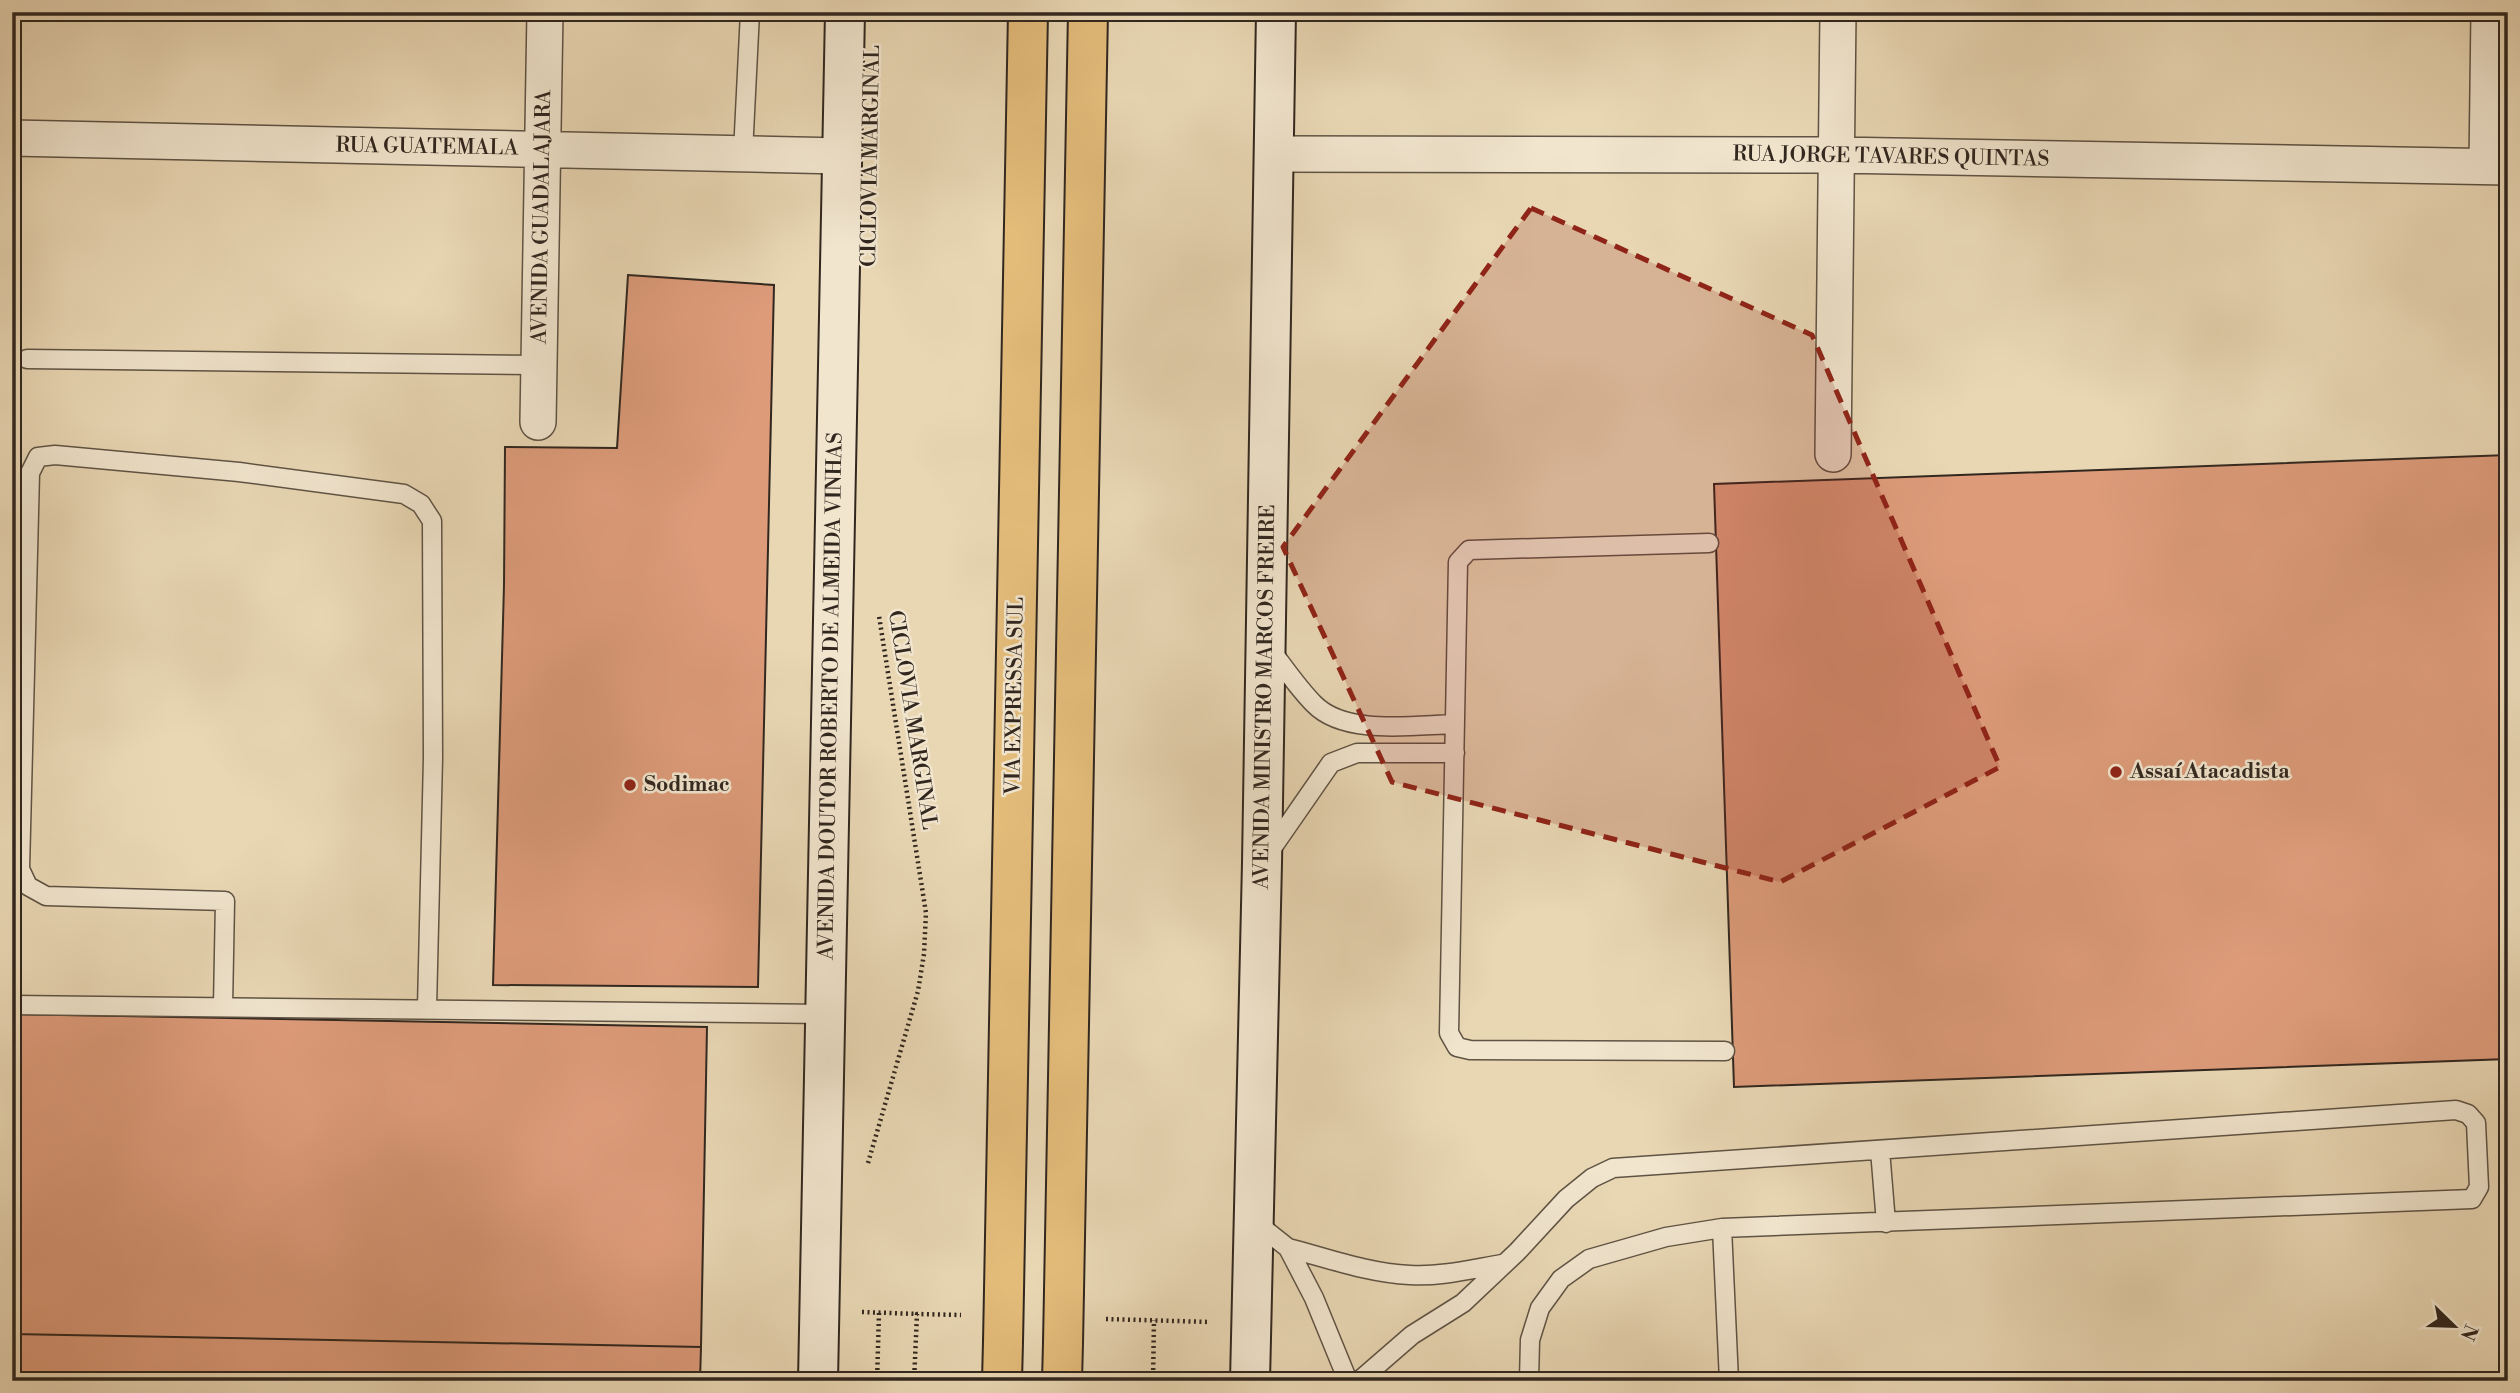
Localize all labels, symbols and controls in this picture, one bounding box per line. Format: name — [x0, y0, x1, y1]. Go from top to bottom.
street label: CICLOVIA MARGINAL — [856, 45, 886, 267]
street label: AVENIDA GUADALAJARA — [527, 89, 557, 345]
street label: RUA GUATEMALA — [335, 132, 519, 162]
street label: RUA JORGE TAVARES QUINTAS — [1732, 141, 2050, 173]
street label: AVENIDA DOUTOR ROBERTO DE ALMEIDA VINHAS — [813, 432, 849, 961]
street label: AVENIDA MINISTRO MARCOS FREIRE — [1249, 504, 1281, 891]
street label: VIA EXPRESSA SUL — [1000, 597, 1030, 796]
street label: CICLOVIA MARGINAL — [882, 608, 942, 832]
place label: Assaí Atacadista — [2129, 759, 2290, 785]
marker: Assaí Atacadista — [2108, 764, 2124, 780]
place label: Sodimac — [644, 772, 730, 798]
marker: Sodimac — [622, 777, 638, 793]
north arrow — [2418, 1292, 2488, 1362]
text: N — [2455, 1321, 2483, 1344]

